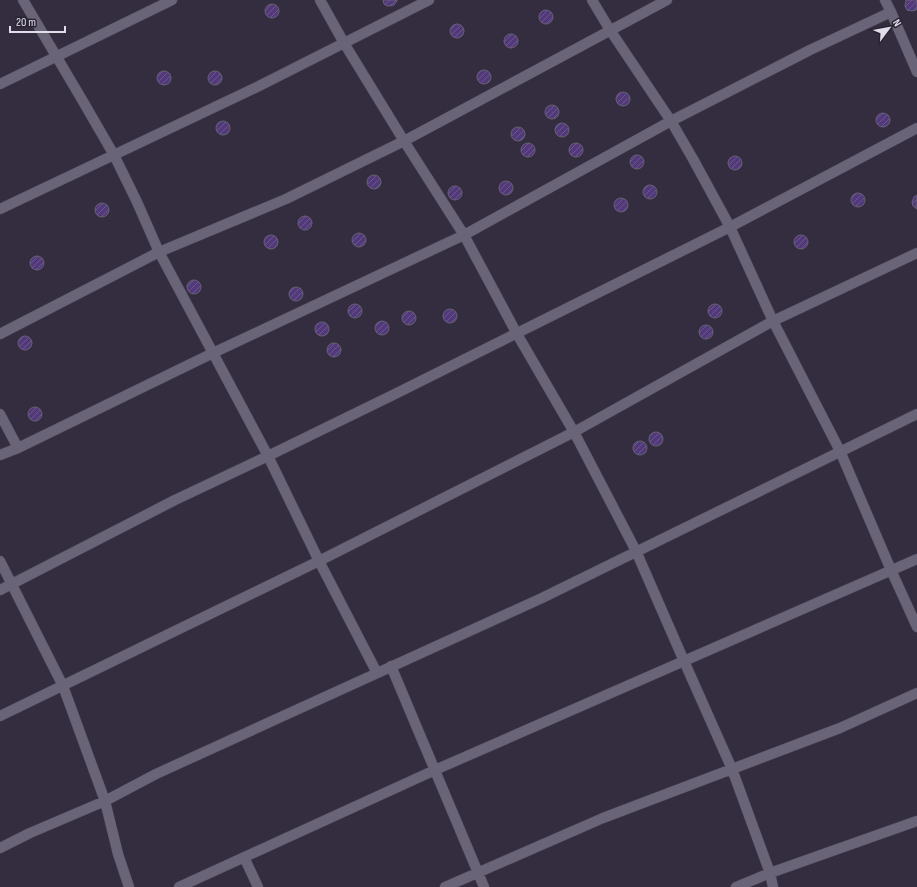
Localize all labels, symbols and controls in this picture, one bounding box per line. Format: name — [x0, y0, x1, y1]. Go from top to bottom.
scale bar — [10, 8, 65, 34]
north arrow — [869, 8, 909, 48]
text: 20 m — [16, 15, 36, 30]
text: N — [890, 17, 904, 29]

